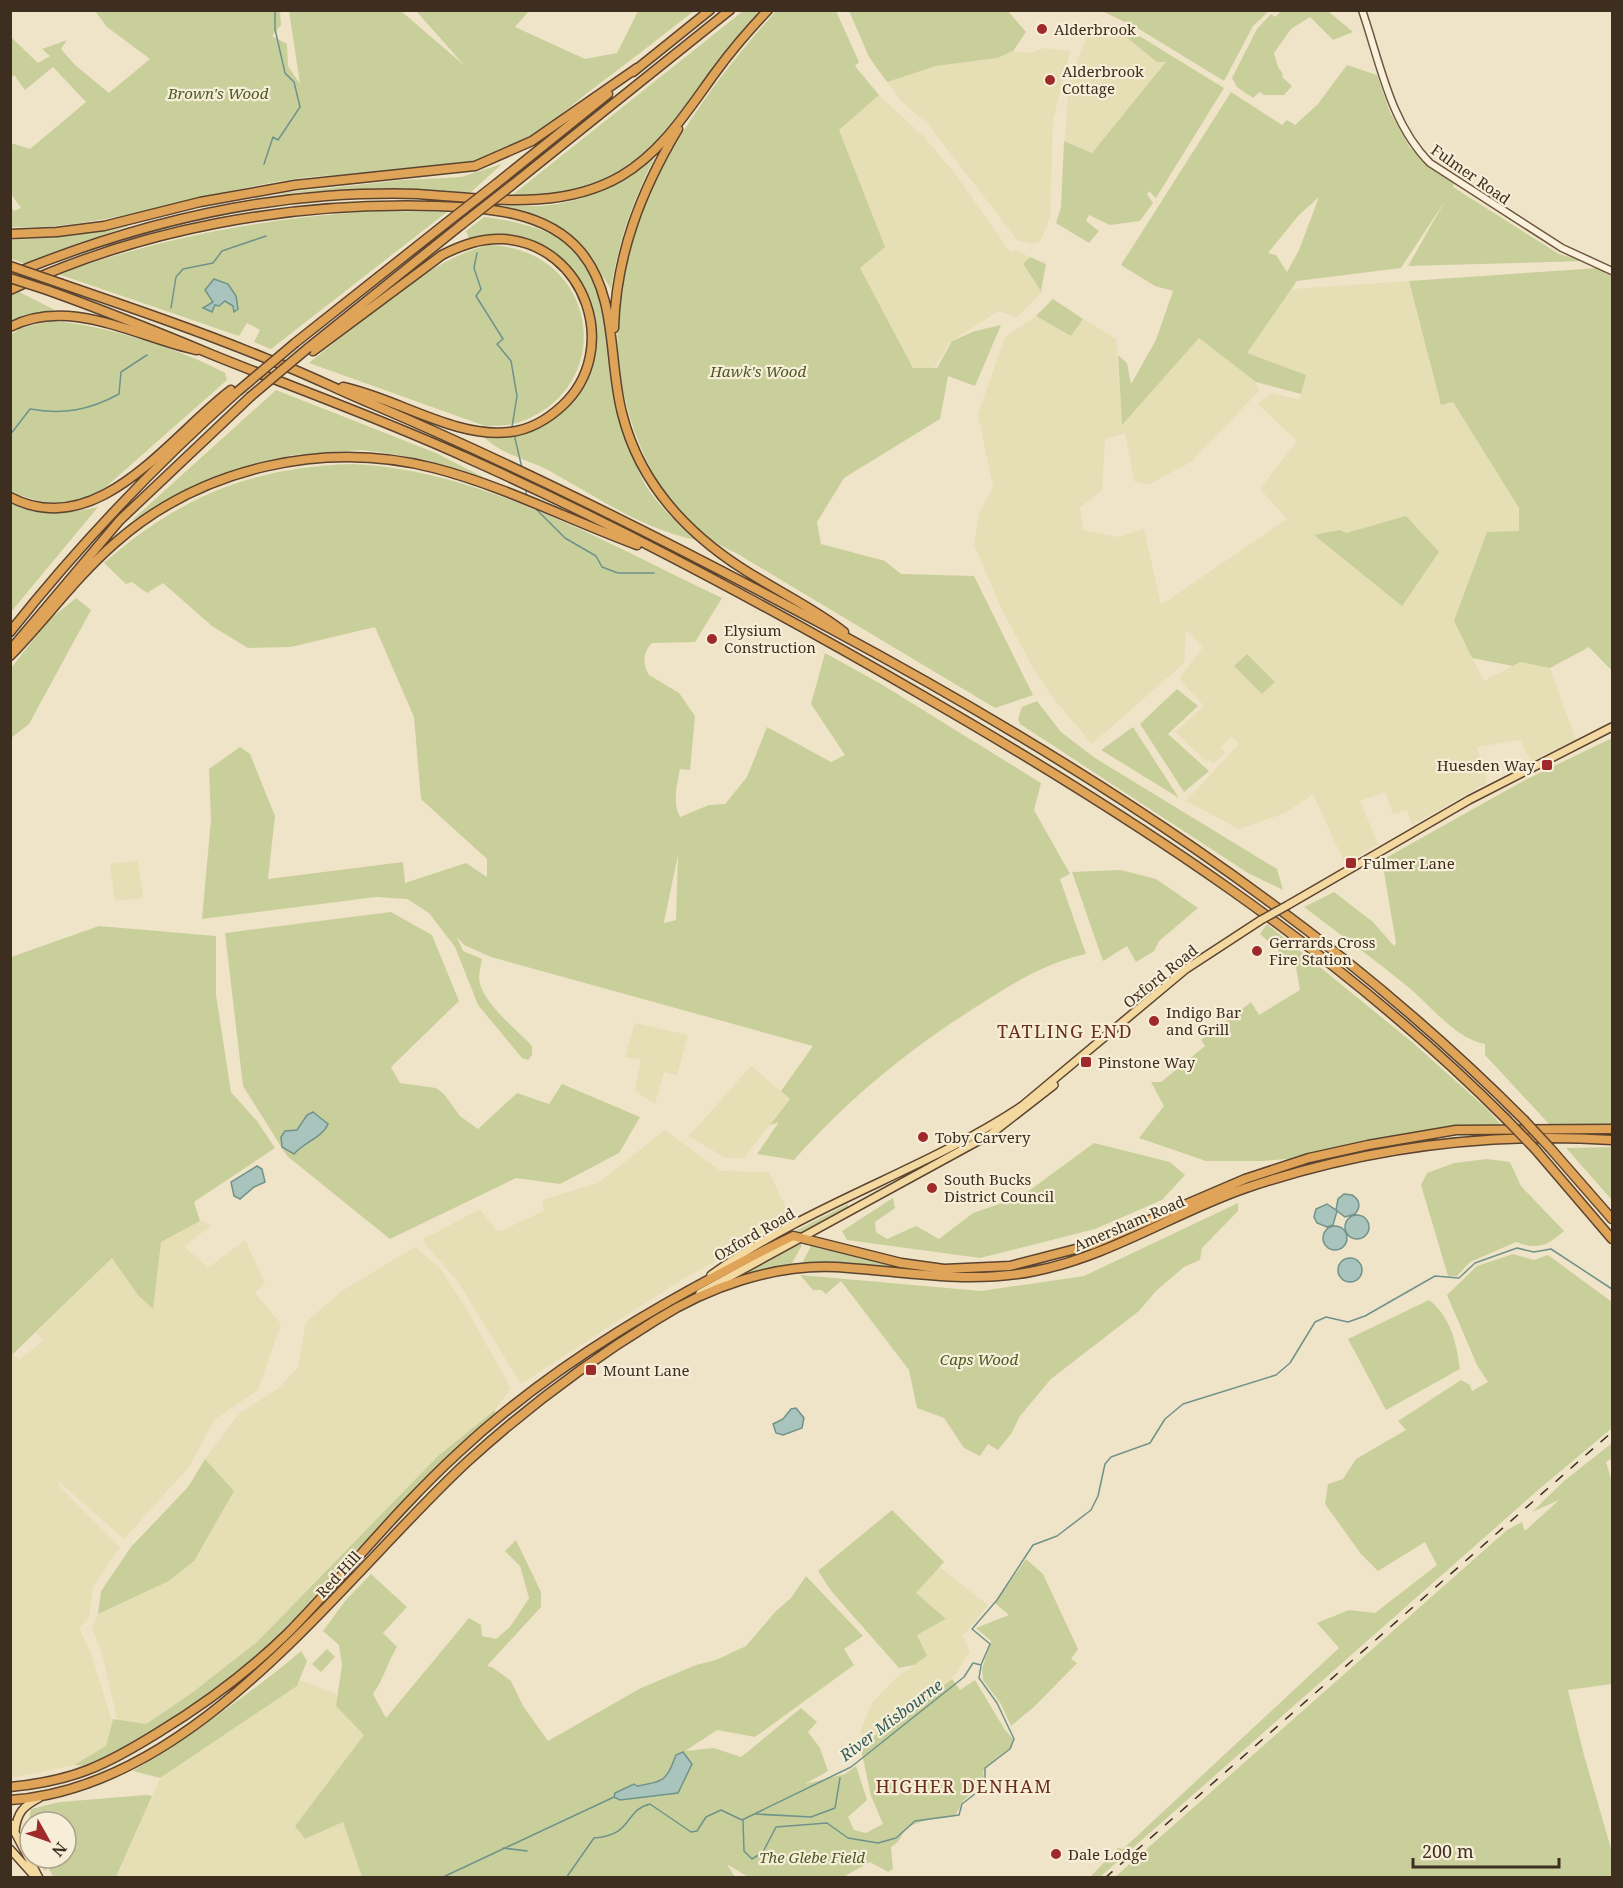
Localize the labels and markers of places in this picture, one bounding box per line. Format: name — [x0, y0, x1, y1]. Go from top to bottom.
place label: Alderbrook — [1054, 19, 1136, 39]
marker: Alderbrook — [1035, 22, 1049, 36]
place label: Alderbrook Cottage — [1062, 61, 1144, 98]
marker: Alderbrook Cottage — [1043, 73, 1057, 87]
place label: Elysium Construction — [724, 620, 816, 657]
marker: Elysium Construction — [705, 632, 719, 646]
place label: Huesden Way — [1437, 755, 1536, 775]
marker: Huesden Way — [1540, 758, 1554, 772]
place label: Fulmer Lane — [1363, 853, 1455, 873]
marker: Fulmer Lane — [1344, 856, 1358, 870]
place label: Gerrards Cross Fire Station — [1269, 932, 1376, 969]
marker: Gerrards Cross Fire Station — [1250, 944, 1264, 958]
place label: Indigo Bar and Grill — [1166, 1002, 1241, 1039]
marker: Indigo Bar and Grill — [1147, 1014, 1161, 1028]
place label: Pinstone Way — [1098, 1052, 1196, 1072]
marker: Pinstone Way — [1079, 1055, 1093, 1069]
place label: Toby Carvery — [935, 1127, 1031, 1147]
marker: Toby Carvery — [916, 1130, 930, 1144]
place label: South Bucks District Council — [944, 1169, 1054, 1206]
marker: South Bucks District Council — [925, 1181, 939, 1195]
place label: Mount Lane — [603, 1360, 690, 1380]
marker: Mount Lane — [584, 1363, 598, 1377]
place label: Dale Lodge — [1068, 1844, 1147, 1864]
marker: Dale Lodge — [1049, 1847, 1063, 1861]

